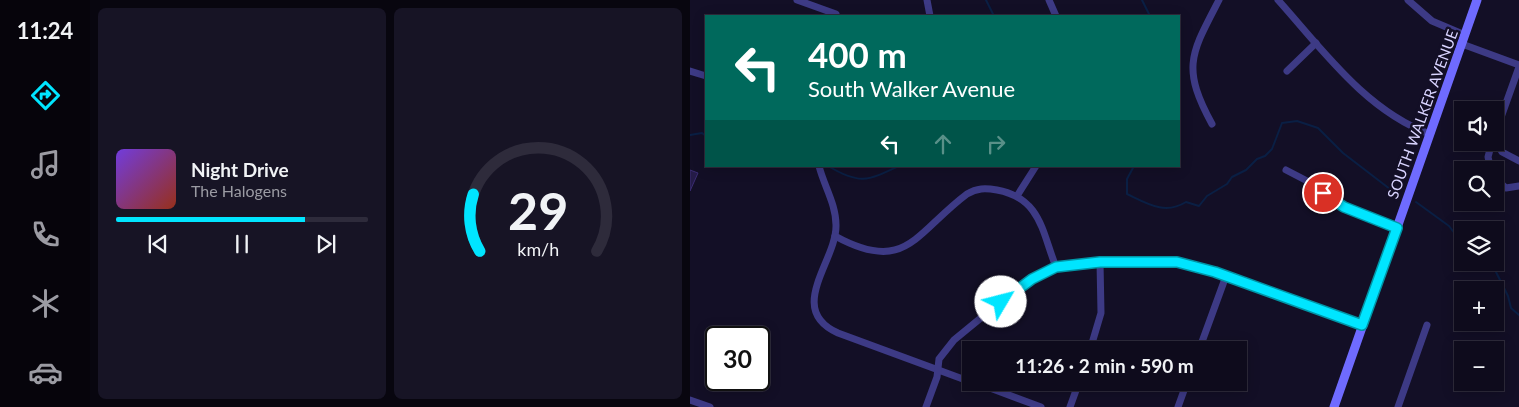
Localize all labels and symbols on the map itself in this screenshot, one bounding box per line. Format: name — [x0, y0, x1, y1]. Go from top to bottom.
street label: SOUTH WALKER AVENUE — [1383, 27, 1461, 201]
pin — [1302, 172, 1344, 214]
position arrow — [974, 275, 1026, 327]
speed limit sign: 30 — [705, 326, 770, 391]

